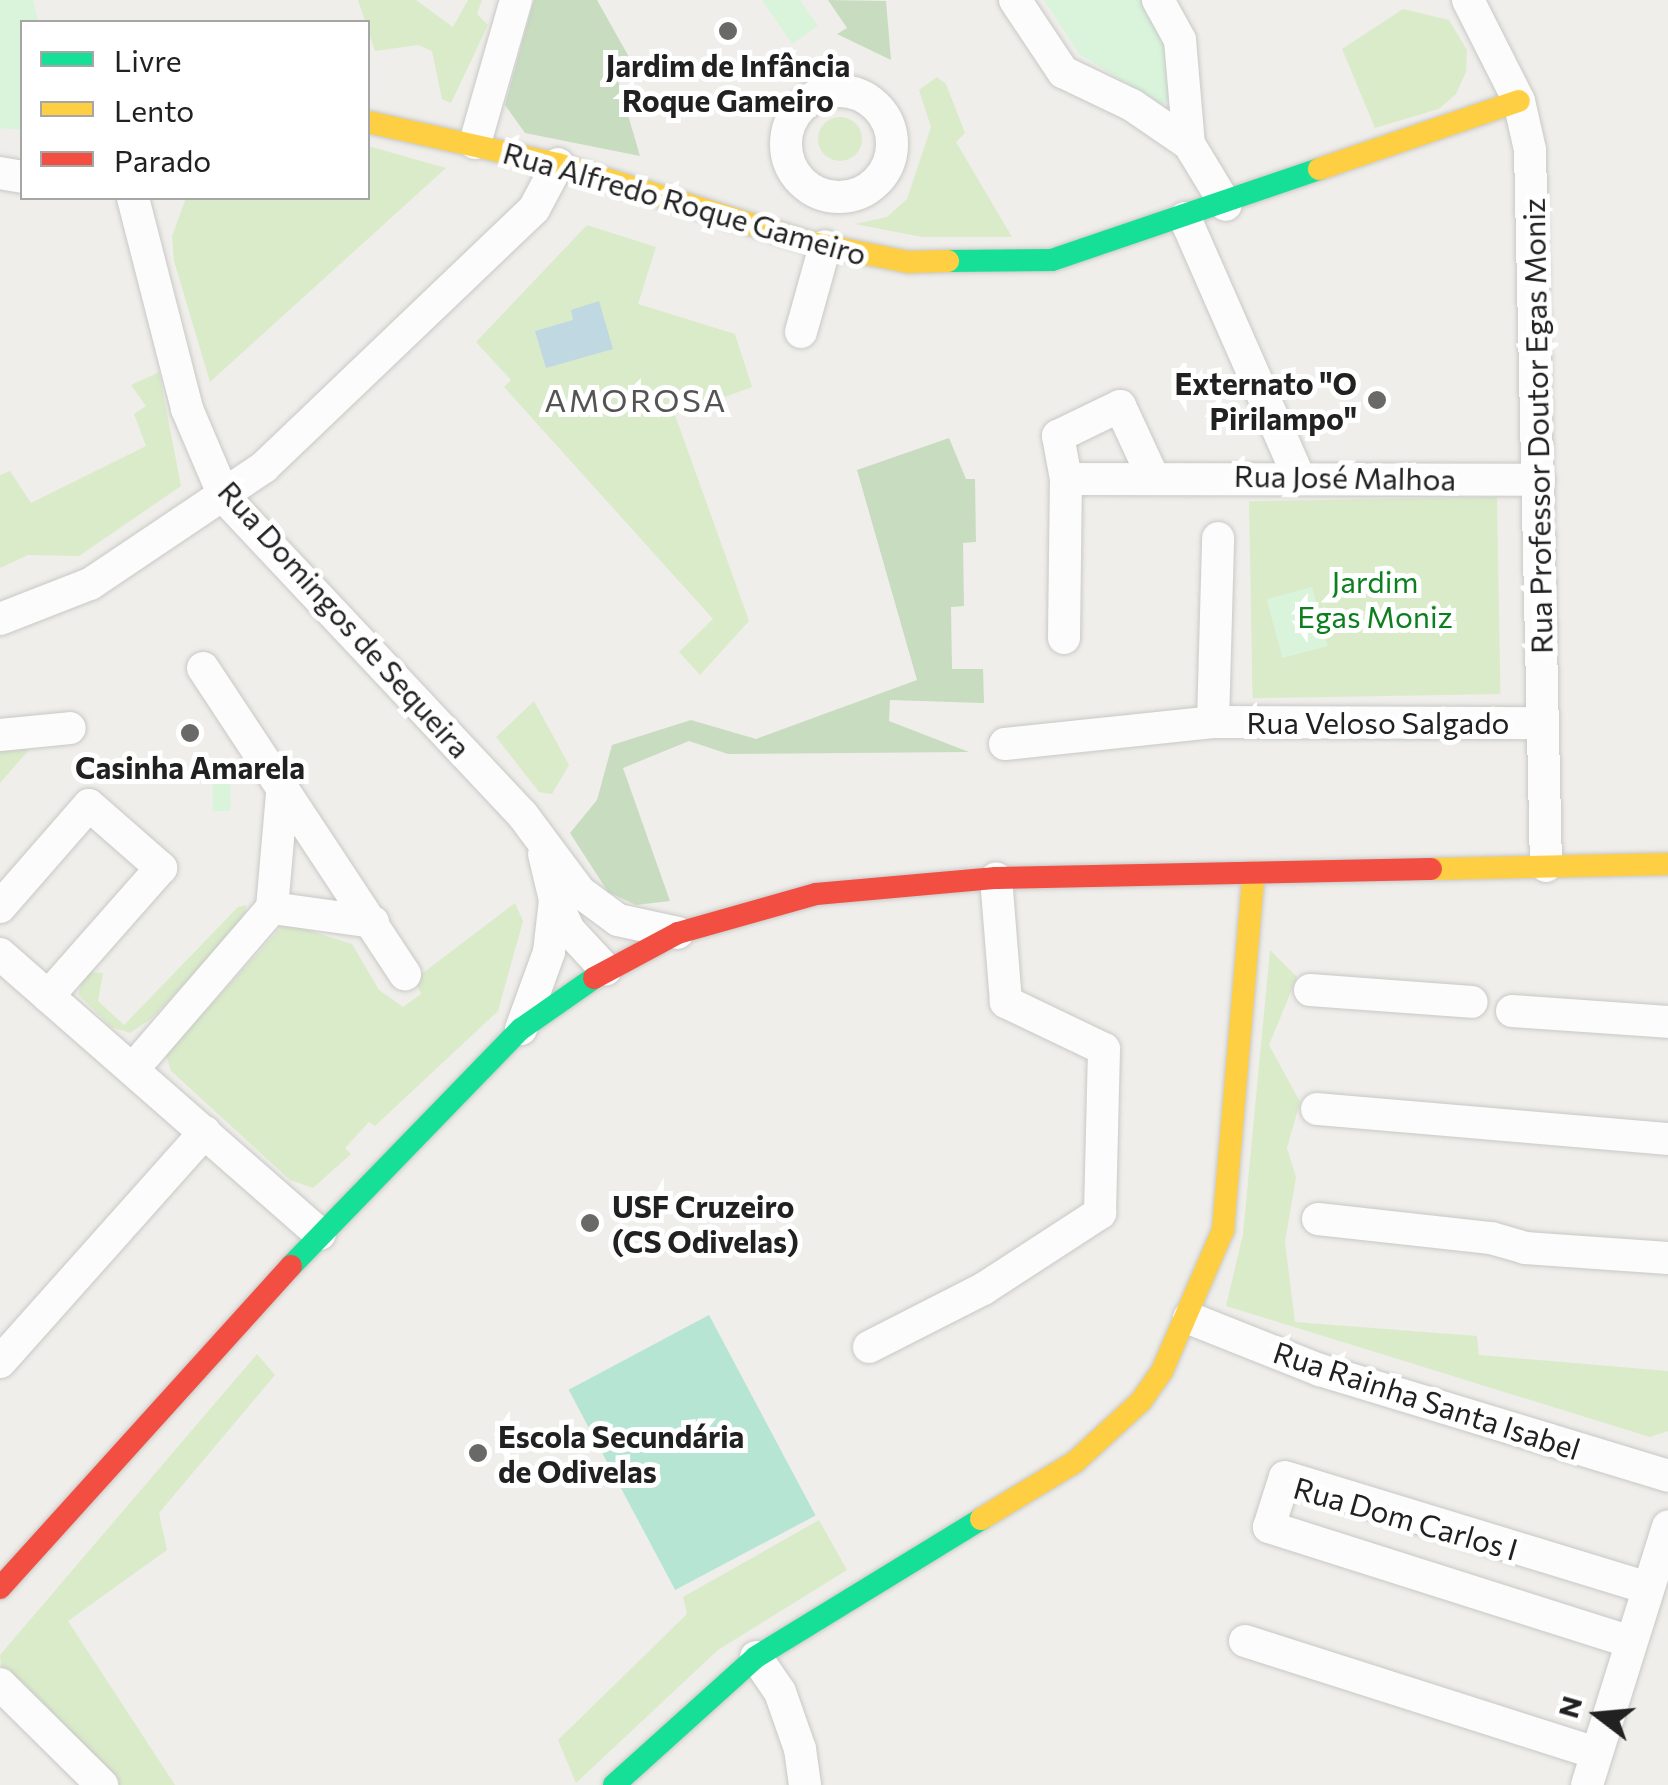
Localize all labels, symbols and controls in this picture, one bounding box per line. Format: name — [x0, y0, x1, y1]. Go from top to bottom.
legend — [20, 20, 370, 200]
marker: Jardim de Infância Roque Gameiro — [717, 20, 739, 42]
text: Livre — [114, 41, 182, 78]
place label: Jardim de Infância Roque Gameiro — [606, 47, 850, 118]
text: Lento — [114, 91, 194, 128]
street label: Rua Alfredo Roque Gameiro — [499, 134, 871, 272]
text: Parado — [114, 141, 211, 178]
street label: Rua Professor Doutor Egas Moniz — [1515, 198, 1559, 654]
place label: Externato "O Pirilampo" — [1174, 365, 1357, 436]
district label: AMOROSA — [544, 380, 728, 418]
marker: Externato "O Pirilampo" — [1366, 389, 1388, 411]
street label: Rua José Malhoa — [1234, 457, 1456, 497]
street label: Rua Domingos de Sequeira — [211, 473, 479, 765]
park label: Jardim Egas Moniz — [1297, 563, 1453, 634]
street label: Rua Veloso Salgado — [1247, 704, 1509, 740]
marker: Casinha Amarela — [179, 722, 201, 744]
place label: Casinha Amarela — [75, 749, 305, 785]
place label: USF Cruzeiro (CS Odivelas) — [612, 1188, 799, 1258]
marker: USF Cruzeiro (CS Odivelas) — [577, 1210, 603, 1236]
street label: Rua Rainha Santa Isabel — [1269, 1333, 1585, 1467]
place label: Escola Secundária de Odivelas — [498, 1418, 744, 1488]
marker: Escola Secundária de Odivelas — [467, 1442, 489, 1464]
street label: Rua Dom Carlos I — [1290, 1469, 1522, 1567]
north arrow — [1548, 1665, 1648, 1765]
text: N — [1550, 1692, 1588, 1722]

